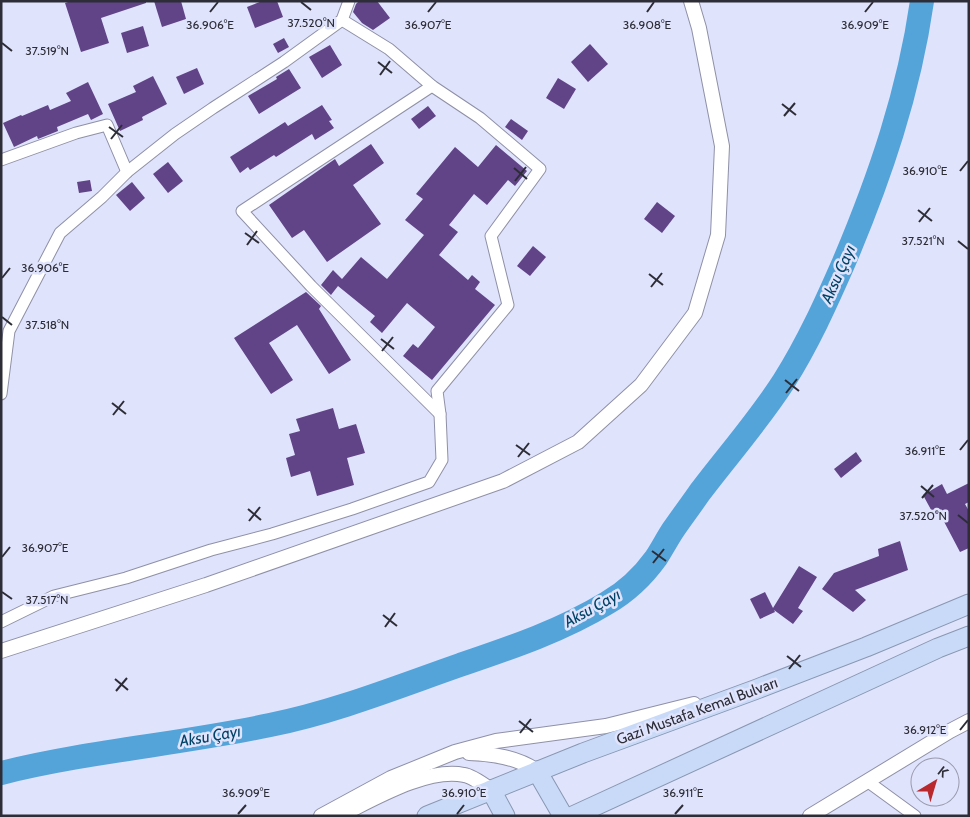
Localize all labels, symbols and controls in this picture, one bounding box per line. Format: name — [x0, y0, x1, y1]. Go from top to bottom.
text: 37.520°N — [287, 15, 335, 30]
text: 36.906°E — [186, 17, 234, 32]
text: 36.907°E — [404, 17, 452, 32]
text: 36.908°E — [623, 17, 672, 32]
text: 36.909°E — [841, 17, 889, 32]
text: 37.519°N — [25, 43, 69, 58]
text: 36.910°E — [902, 163, 948, 178]
text: 37.521°N — [901, 233, 945, 248]
water label: Aksu Çayı — [816, 242, 859, 307]
text: 36.906°E — [21, 260, 69, 275]
text: 37.518°N — [25, 317, 69, 332]
text: 36.911°E — [905, 443, 946, 458]
text: 37.520°N — [899, 508, 947, 523]
text: 36.907°E — [21, 540, 69, 555]
water label: Aksu Çayı — [560, 585, 624, 632]
text: 37.517°N — [26, 592, 68, 607]
street label: Gazi Mustafa Kemal Bulvarı — [614, 673, 780, 749]
water label: Aksu Çayı — [177, 721, 242, 751]
text: 36.912°E — [904, 722, 947, 737]
north arrow — [910, 757, 960, 807]
text: K — [934, 762, 952, 782]
text: 36.909°E — [222, 785, 270, 800]
text: 36.910°E — [441, 785, 487, 800]
text: 36.911°E — [663, 785, 704, 800]

